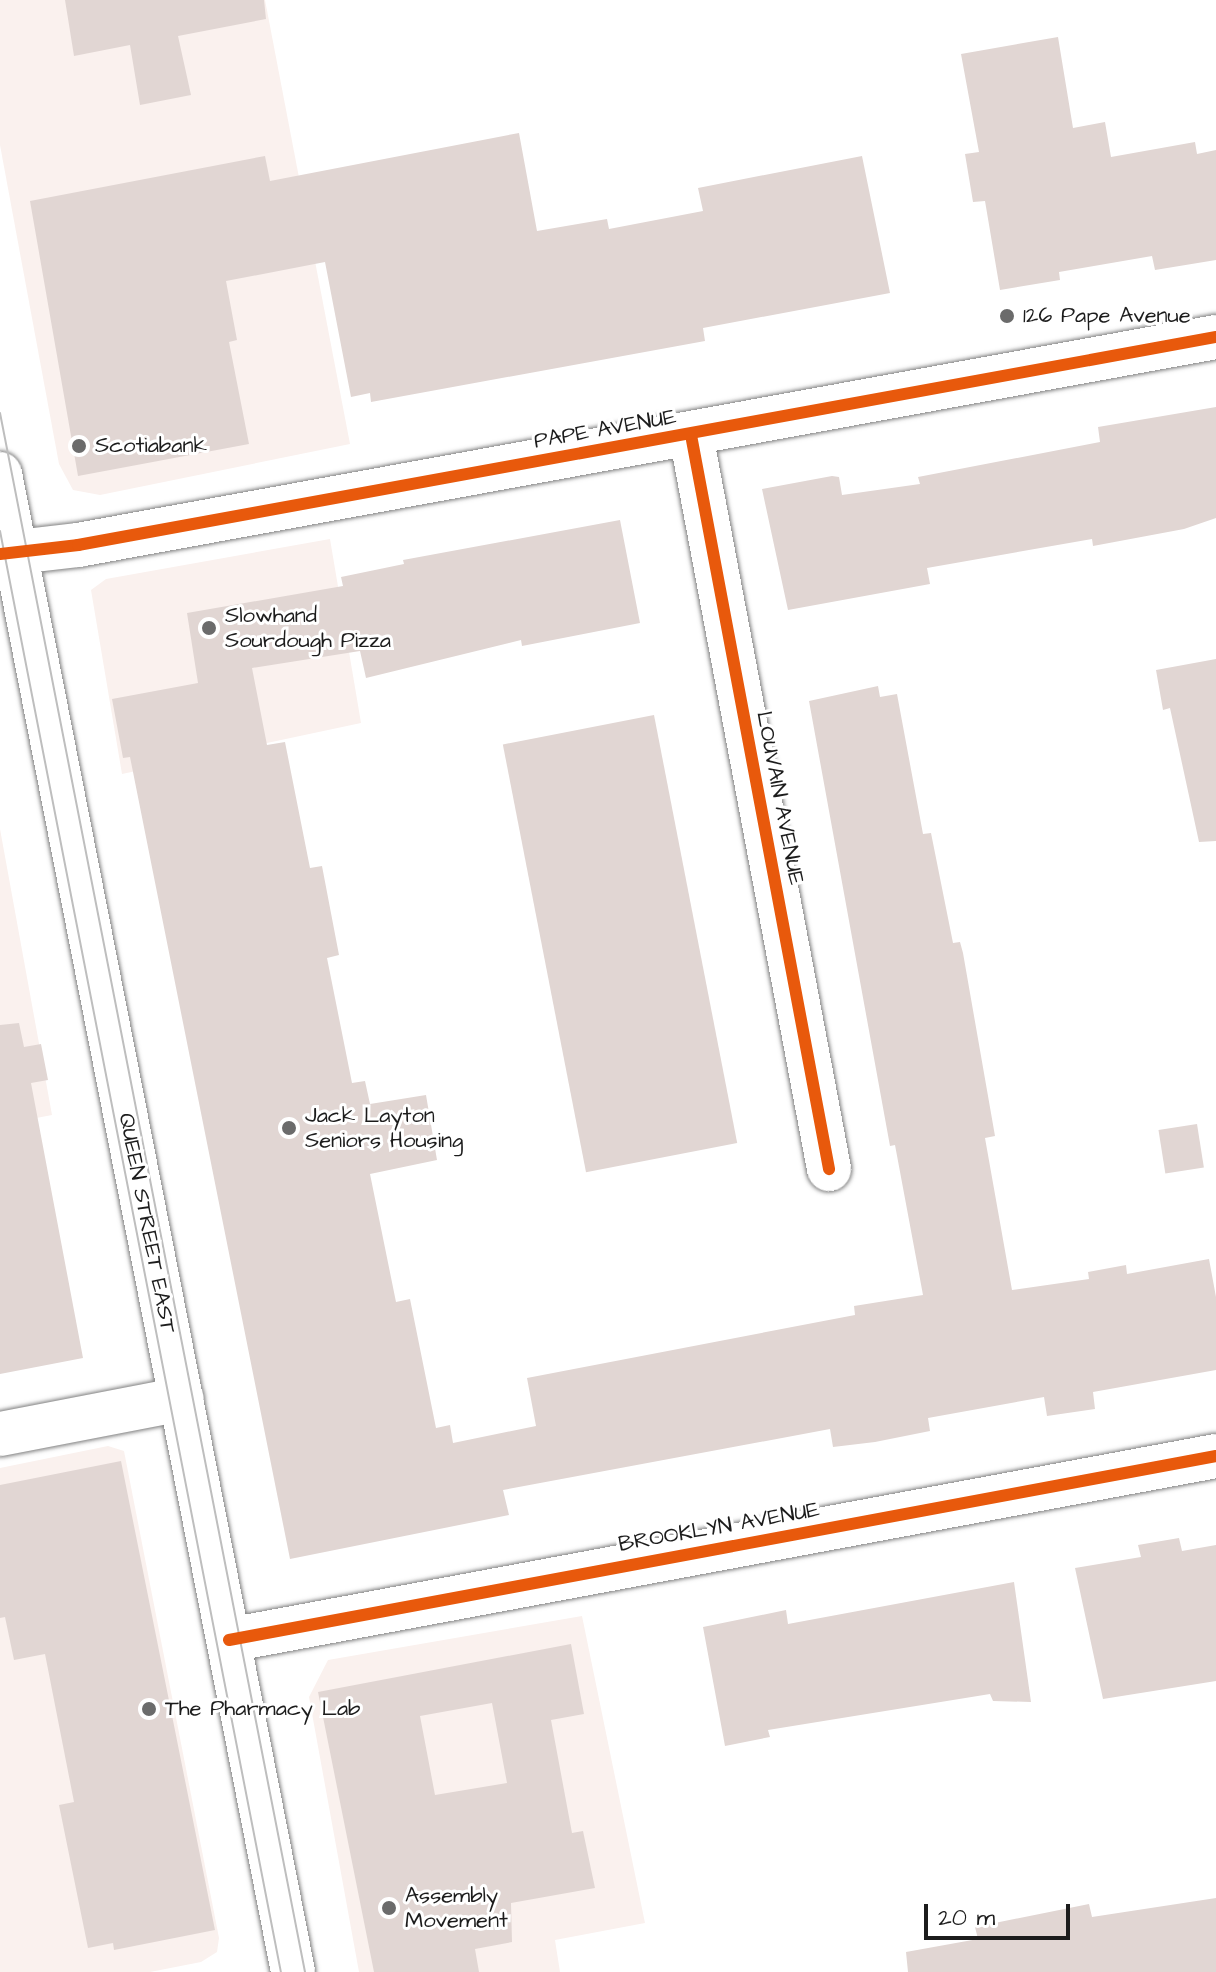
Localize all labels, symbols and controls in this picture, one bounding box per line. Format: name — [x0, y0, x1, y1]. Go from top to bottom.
place label: 126 Pape Avenue — [1023, 303, 1191, 329]
marker: 126 Pape Avenue — [998, 307, 1016, 325]
street label: PAPE AVENUE — [532, 403, 678, 455]
place label: Scotiabank — [95, 433, 207, 459]
marker: Scotiabank — [70, 437, 88, 455]
place label: Slowhand Sourdough Pizza — [225, 602, 391, 654]
marker: Slowhand Sourdough Pizza — [200, 619, 218, 637]
street label: LOUVAIN AVENUE — [750, 709, 810, 887]
place label: Jack Layton Seniors Housing — [305, 1102, 463, 1154]
street label: QUEEN STREET EAST — [113, 1111, 181, 1335]
marker: Jack Layton Seniors Housing — [280, 1119, 298, 1137]
street label: BROOKLYN AVENUE — [616, 1496, 822, 1558]
place label: The Pharmacy Lab — [165, 1696, 360, 1722]
marker: The Pharmacy Lab — [140, 1700, 158, 1718]
place label: Assembly Movement — [405, 1882, 508, 1934]
scale bar — [928, 1888, 1074, 1938]
marker: Assembly Movement — [380, 1899, 398, 1917]
text: 20 m — [938, 1901, 995, 1935]

